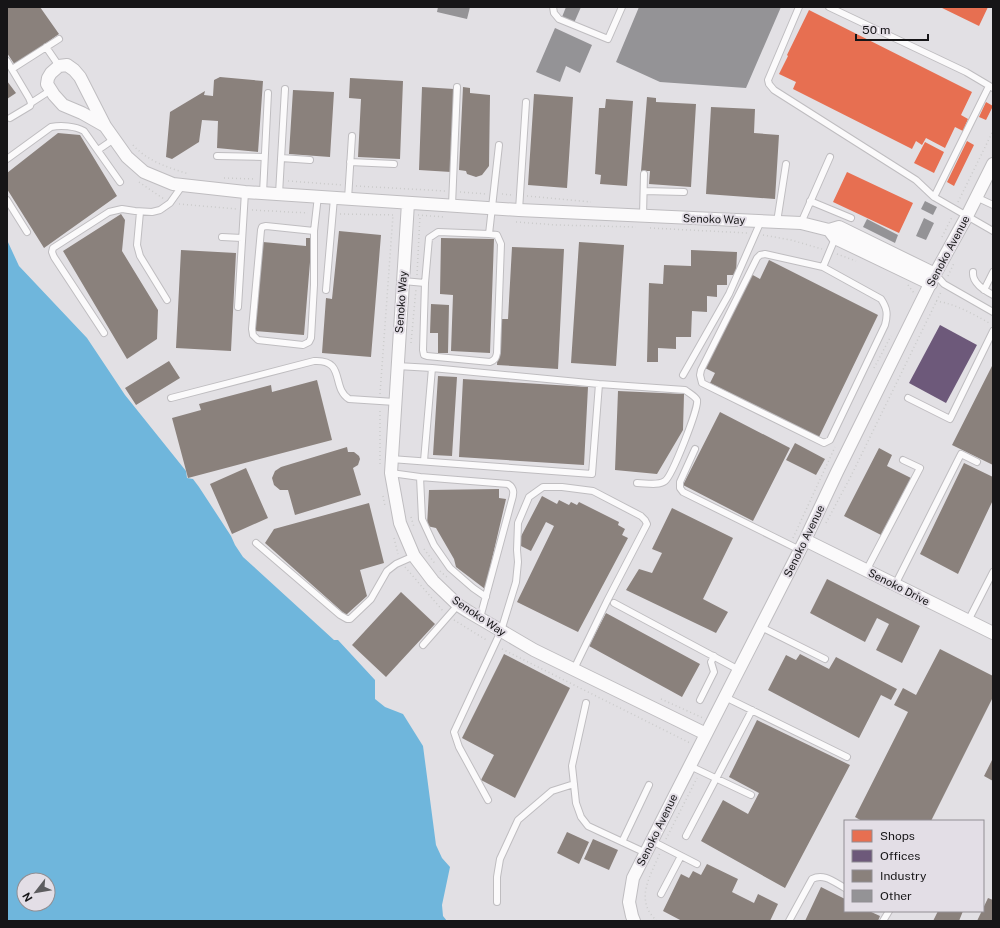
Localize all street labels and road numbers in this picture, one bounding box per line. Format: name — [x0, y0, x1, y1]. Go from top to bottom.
street label: Senoko Way — [683, 212, 746, 226]
street label: Senoko Avenue — [924, 213, 972, 289]
street label: Senoko Way — [393, 270, 409, 334]
street label: Senoko Avenue — [781, 503, 827, 579]
street label: Senoko Drive — [866, 566, 932, 608]
street label: Senoko Way — [450, 594, 508, 638]
street label: Senoko Avenue — [634, 792, 680, 868]

